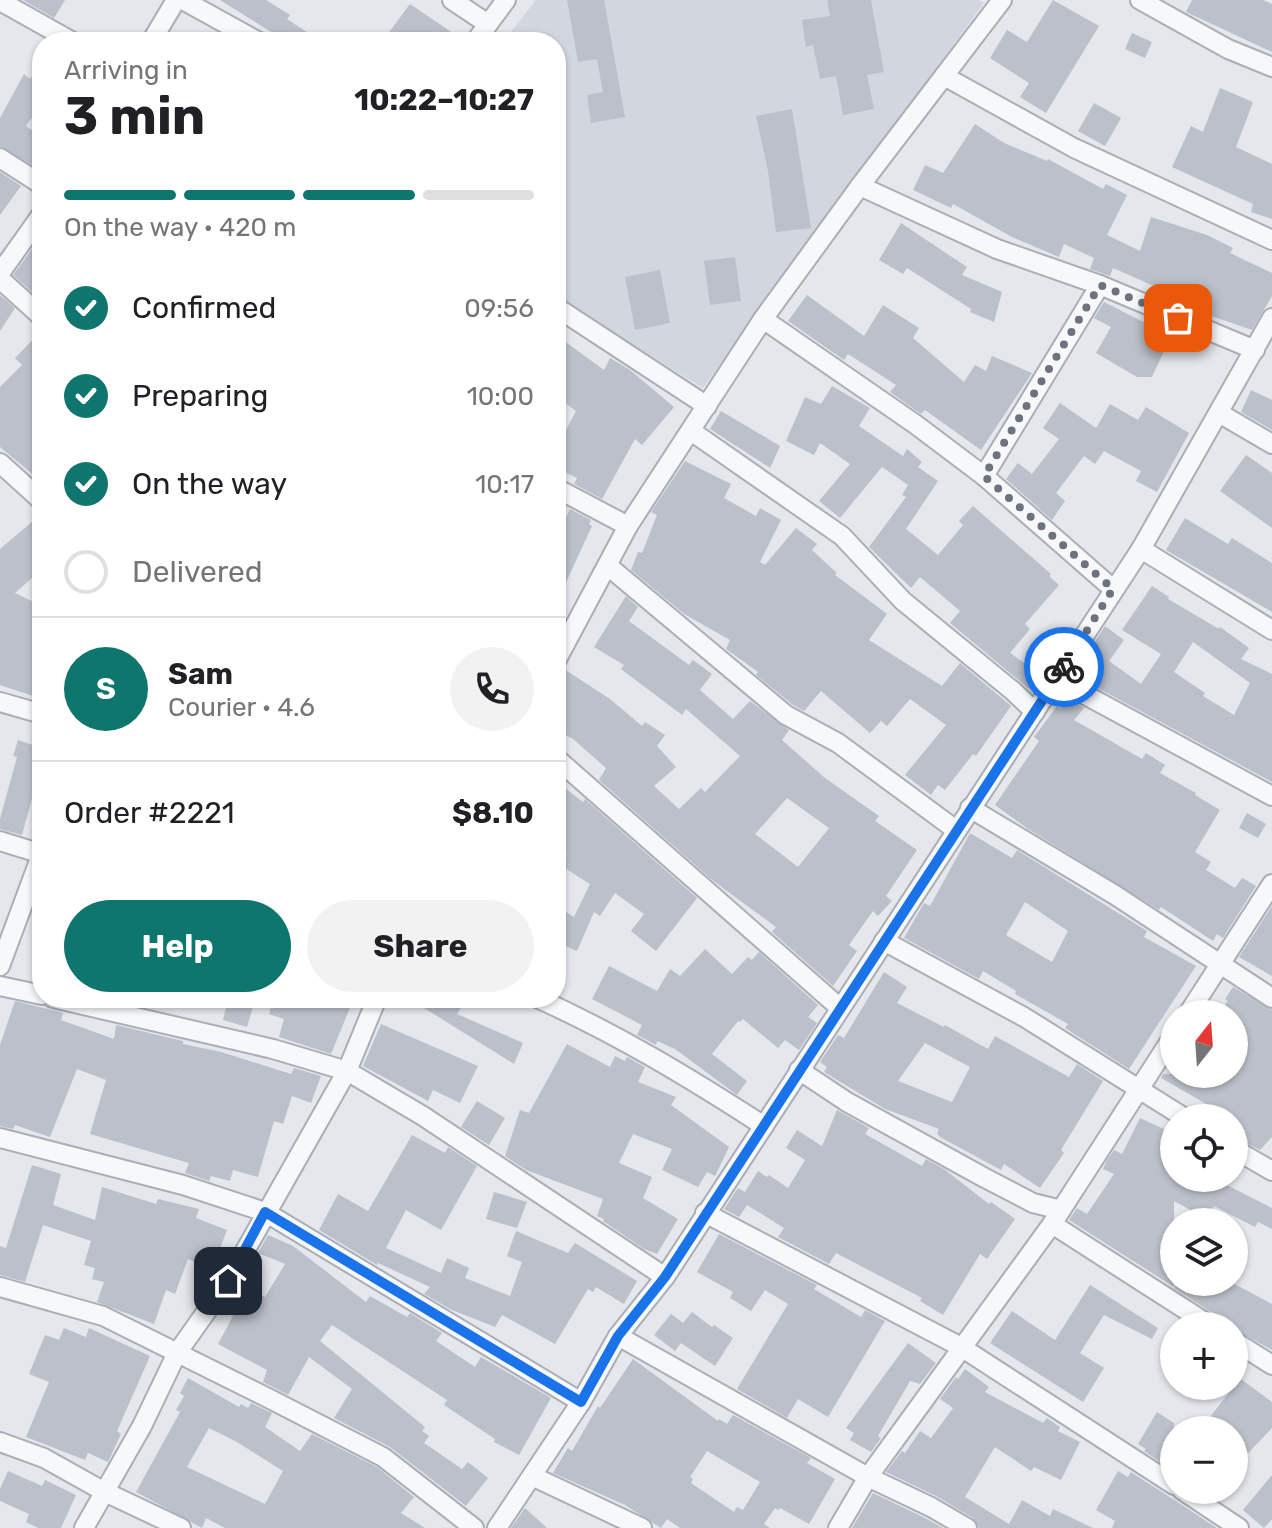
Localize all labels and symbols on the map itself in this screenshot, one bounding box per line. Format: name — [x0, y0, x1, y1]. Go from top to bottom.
pin — [1144, 284, 1212, 352]
courier — [1024, 627, 1104, 707]
north arrow — [1160, 1000, 1248, 1088]
pin — [194, 1247, 262, 1315]

